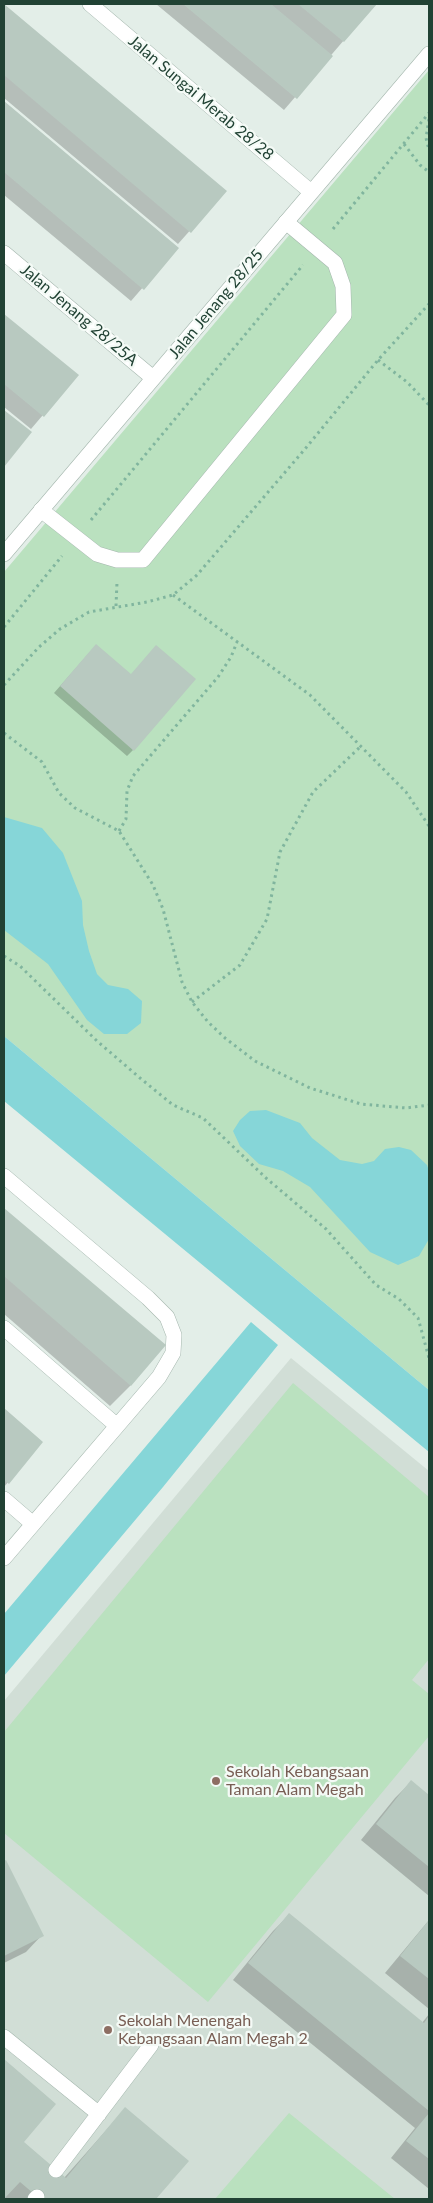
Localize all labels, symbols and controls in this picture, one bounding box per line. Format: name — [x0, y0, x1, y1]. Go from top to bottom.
street label: Jalan Sungai Merab 28/28 — [124, 32, 278, 164]
street label: Jalan Jenang 28/25 — [165, 245, 267, 363]
street label: Jalan Jenang 28/25A — [16, 260, 142, 370]
place label: Sekolah Kebangsaan Taman Alam Megah — [226, 1762, 369, 1800]
marker: Sekolah Kebangsaan Taman Alam Megah — [210, 1775, 222, 1787]
place label: Sekolah Menengah Kebangsaan Alam Megah 2 — [118, 2011, 308, 2049]
marker: Sekolah Menengah Kebangsaan Alam Megah 2 — [102, 2024, 114, 2036]

